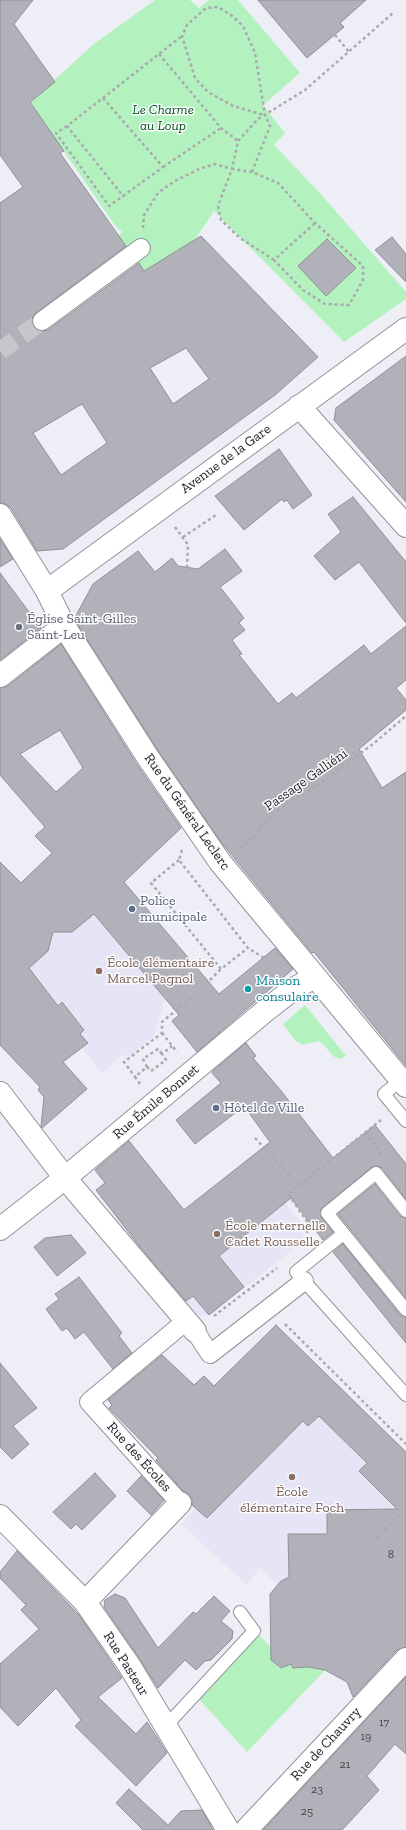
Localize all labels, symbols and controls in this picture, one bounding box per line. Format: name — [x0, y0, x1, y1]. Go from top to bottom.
park label: Le Charme au Loup — [132, 102, 194, 134]
street label: Avenue de la Gare — [178, 421, 274, 497]
place label: Église Saint-Gilles Saint-Leu — [27, 611, 136, 644]
marker: Église Saint-Gilles Saint-Leu — [14, 622, 24, 632]
street label: Passage Galliéni — [261, 745, 351, 815]
street label: Rue du Général Leclerc — [140, 750, 234, 874]
place label: Police municipale — [140, 893, 207, 926]
marker: Police municipale — [127, 904, 137, 914]
place label: École élémentaire Marcel Pagnol — [107, 955, 214, 988]
marker: École élémentaire Marcel Pagnol — [94, 966, 104, 976]
place label: Maison consulaire — [256, 973, 319, 1006]
marker: Maison consulaire — [243, 984, 253, 994]
street label: Rue Émile Bonnet — [109, 1061, 203, 1143]
place label: Hôtel de Ville — [224, 1100, 304, 1116]
marker: Hôtel de Ville — [211, 1103, 221, 1113]
place label: École maternelle Cadet Rousselle — [225, 1218, 326, 1250]
marker: École maternelle Cadet Rousselle — [212, 1229, 222, 1239]
street label: Rue des Écoles — [103, 1419, 175, 1495]
marker: École élémentaire Foch — [287, 1472, 297, 1482]
place label: École élémentaire Foch — [240, 1484, 344, 1516]
house number: 8 — [388, 1548, 394, 1562]
street label: Rue Pasteur — [100, 1629, 152, 1699]
street label: Rue de Chauvry — [287, 1703, 365, 1785]
house number: 17 — [379, 1716, 389, 1730]
house number: 19 — [361, 1730, 371, 1744]
house number: 21 — [340, 1758, 350, 1772]
house number: 23 — [311, 1783, 323, 1797]
house number: 25 — [301, 1805, 313, 1819]

